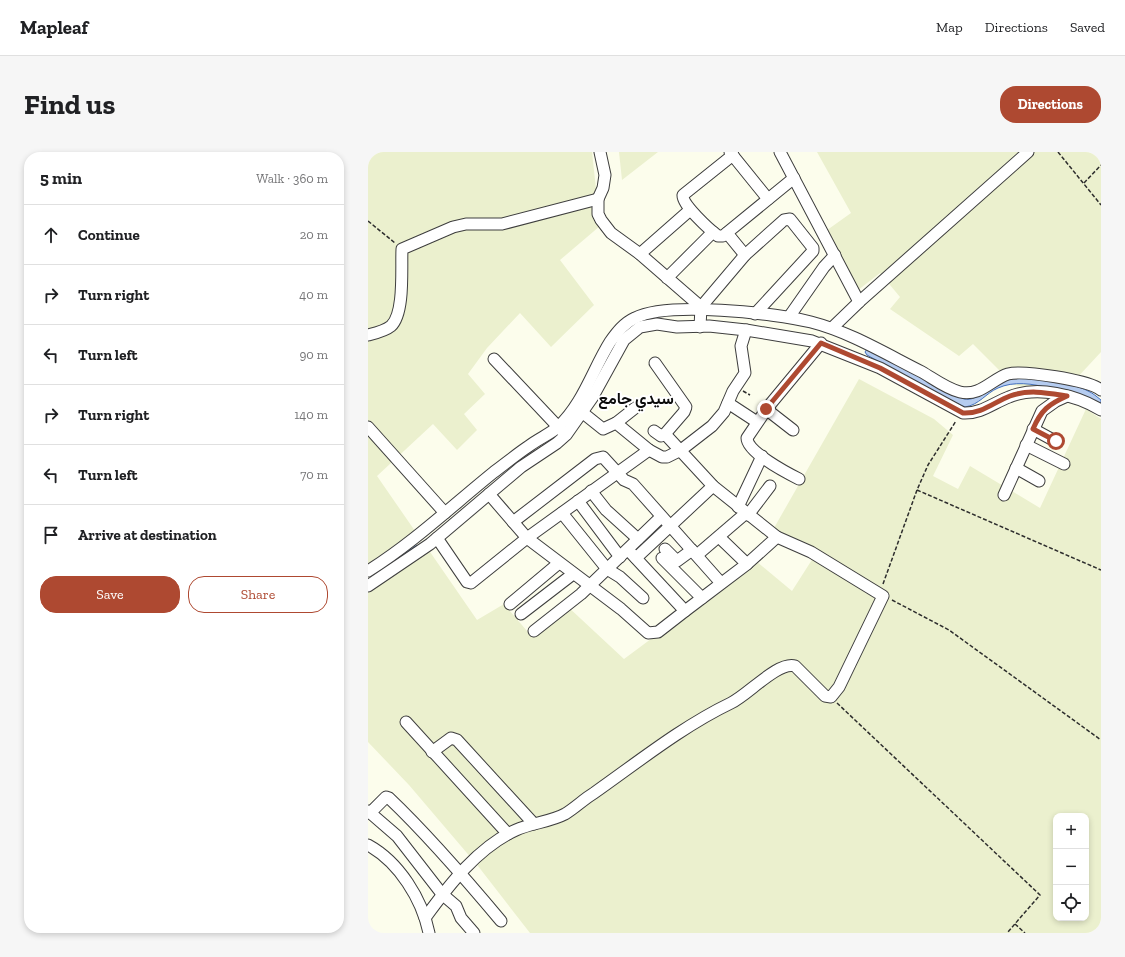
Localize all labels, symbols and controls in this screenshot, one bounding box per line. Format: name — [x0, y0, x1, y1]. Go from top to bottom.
text: Mapleaf — [20, 16, 88, 39]
text: Map — [936, 19, 963, 36]
text: Directions — [985, 19, 1048, 36]
text: Saved — [1070, 19, 1105, 36]
button: Directions — [1000, 86, 1101, 123]
text: Find us — [24, 88, 115, 121]
text: 5 min — [40, 168, 82, 188]
text: Walk · 360 m — [256, 171, 328, 186]
icon: ahead — [40, 224, 62, 246]
text: Continue — [78, 226, 140, 244]
text: 20 m — [300, 227, 328, 242]
icon: right — [40, 284, 62, 306]
text: Turn right — [78, 286, 149, 304]
text: 40 m — [299, 287, 328, 302]
icon: left — [40, 344, 62, 366]
text: Turn left — [78, 346, 138, 364]
text: 90 m — [299, 347, 328, 362]
district label: سيدي جامع — [598, 389, 674, 412]
route end — [757, 400, 775, 418]
icon: right — [40, 404, 62, 426]
text: Turn right — [78, 406, 149, 424]
text: 140 m — [294, 407, 328, 422]
route start — [1047, 432, 1065, 450]
icon: left — [40, 464, 62, 486]
text: Turn left — [78, 466, 138, 484]
text: 70 m — [300, 467, 328, 482]
icon: arrive — [40, 524, 62, 546]
text: Arrive at destination — [78, 526, 217, 544]
button: Save — [40, 576, 180, 613]
button: Share — [188, 576, 328, 613]
map controls — [1053, 813, 1089, 921]
button: + — [1053, 813, 1089, 849]
button: − — [1053, 849, 1089, 885]
button: locate — [1053, 885, 1089, 921]

